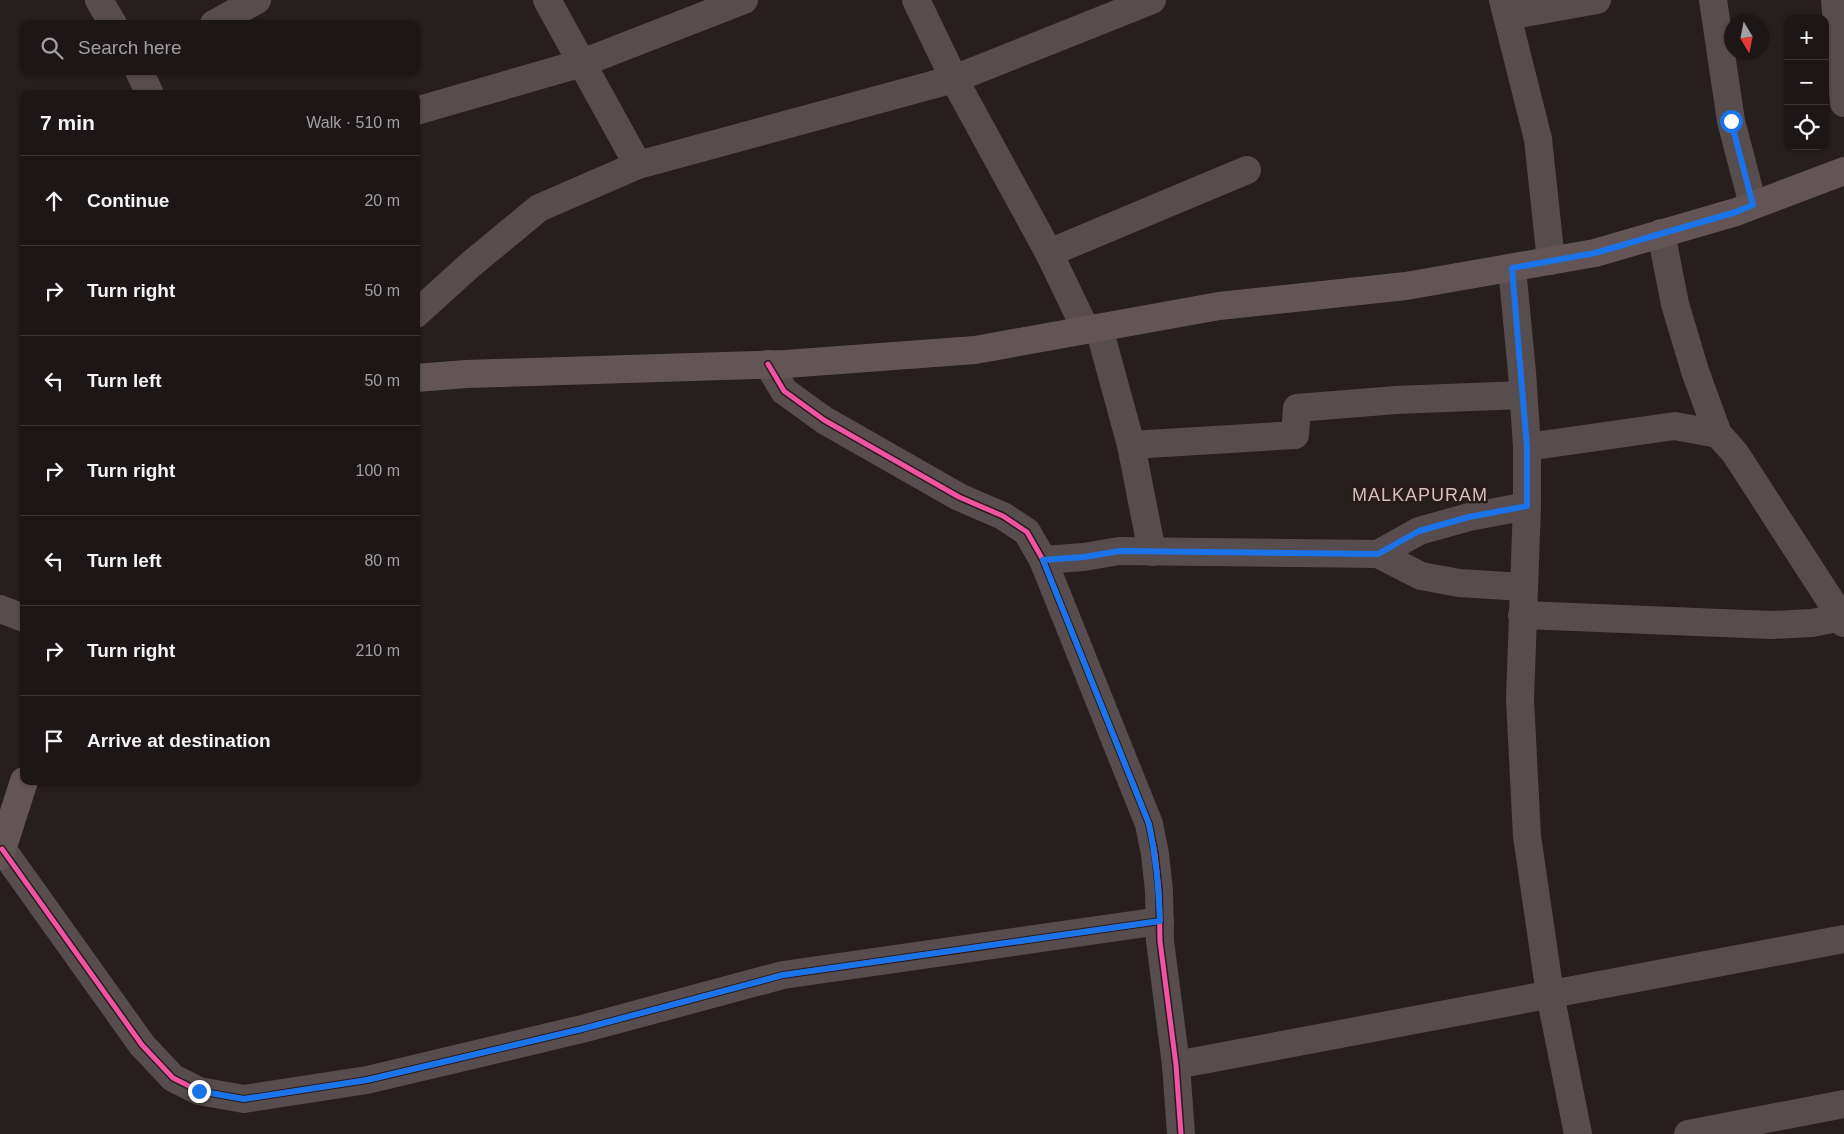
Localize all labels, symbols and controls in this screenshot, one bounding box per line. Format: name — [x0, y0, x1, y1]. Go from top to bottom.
north arrow — [1724, 15, 1769, 60]
map controls — [1784, 15, 1829, 150]
button: + — [1784, 15, 1829, 60]
search box — [20, 20, 420, 75]
icon: search — [38, 34, 66, 62]
text: Search here — [78, 37, 182, 58]
button: − — [1784, 60, 1829, 105]
button: locate — [1784, 105, 1829, 150]
route start — [1720, 110, 1743, 133]
text: 7 min — [40, 111, 95, 134]
text: Walk · 510 m — [306, 114, 400, 131]
icon: ahead — [40, 187, 68, 215]
text: Continue — [87, 190, 169, 211]
text: 20 m — [364, 192, 400, 209]
icon: right — [40, 277, 68, 305]
text: Turn right — [87, 280, 175, 301]
text: 50 m — [364, 282, 400, 299]
icon: left — [40, 367, 68, 395]
text: Turn left — [87, 370, 162, 391]
text: 50 m — [364, 372, 400, 389]
icon: right — [40, 457, 68, 485]
text: Turn right — [87, 460, 175, 481]
text: 100 m — [356, 462, 400, 479]
district label: MALKAPURAM — [1352, 485, 1488, 505]
icon: left — [40, 547, 68, 575]
text: Turn left — [87, 550, 162, 571]
text: 80 m — [364, 552, 400, 569]
icon: right — [40, 637, 68, 665]
text: Turn right — [87, 640, 175, 661]
text: 210 m — [356, 642, 400, 659]
icon: arrive — [40, 727, 68, 755]
text: Arrive at destination — [87, 730, 271, 751]
route end — [188, 1080, 211, 1103]

